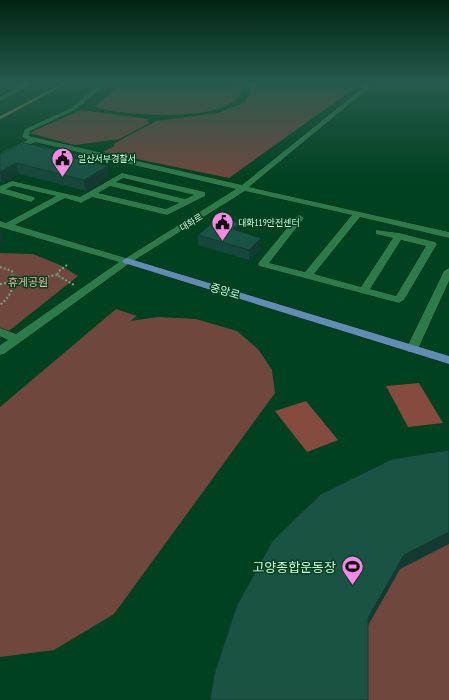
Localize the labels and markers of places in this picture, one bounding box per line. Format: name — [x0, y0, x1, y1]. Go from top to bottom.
public building icon: 일산서부경찰서 — [49, 145, 75, 178]
place label: 일산서부경찰서 — [78, 153, 136, 164]
public building icon: 대화119안전센터 — [209, 209, 235, 242]
place label: 대화119안전센터 — [238, 217, 300, 228]
sports icon: 고양종합운동장 — [339, 554, 365, 587]
place label: 고양종합운동장 — [252, 559, 336, 576]

